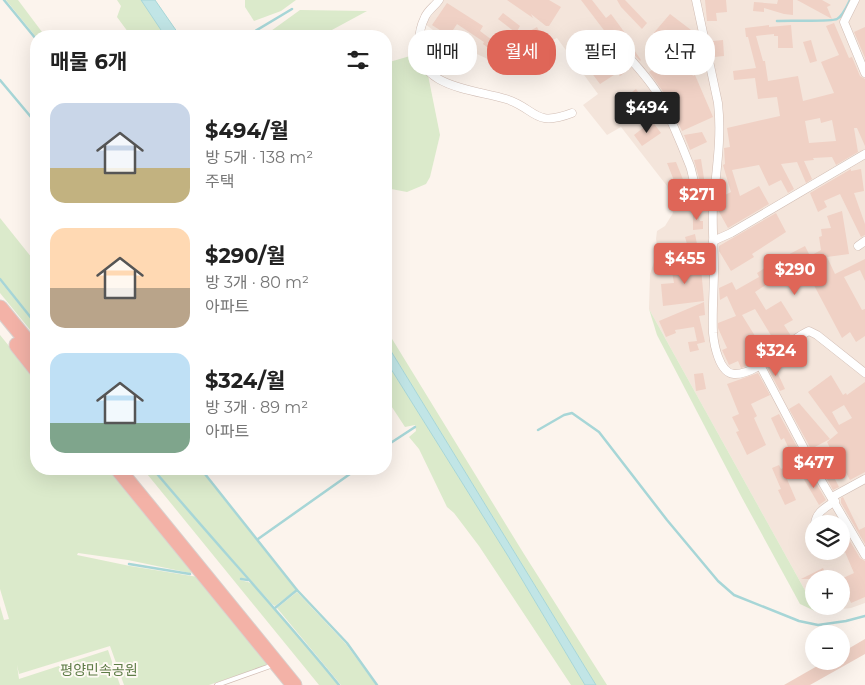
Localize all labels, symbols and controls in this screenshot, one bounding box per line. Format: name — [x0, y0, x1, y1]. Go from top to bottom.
chip: 매매 — [408, 30, 477, 75]
chip: 월세 — [487, 30, 556, 75]
chip: 필터 — [566, 30, 635, 75]
chip: 신규 — [645, 30, 715, 75]
icon: filters — [344, 46, 372, 74]
text: 매물 6개 — [50, 49, 127, 74]
pin: $494 — [617, 92, 677, 134]
text: $494 — [626, 98, 668, 117]
text: $494/월 — [205, 118, 289, 143]
icon: home — [90, 123, 150, 183]
text: 방 5개 · 138 m² — [205, 148, 313, 167]
text: 주택 — [205, 172, 234, 191]
pin: $271 — [667, 178, 727, 221]
text: $271 — [679, 185, 715, 204]
pin: $455 — [655, 242, 715, 285]
text: $290/월 — [205, 243, 286, 268]
icon: home — [90, 248, 150, 308]
text: $455 — [665, 249, 705, 268]
pin: $290 — [765, 254, 825, 296]
text: $290 — [775, 260, 815, 279]
text: 방 3개 · 80 m² — [205, 273, 309, 292]
text: 아파트 — [205, 297, 249, 316]
pin: $324 — [746, 334, 806, 377]
text: $324 — [756, 341, 796, 360]
text: $324/월 — [205, 368, 285, 393]
icon: home — [90, 373, 150, 433]
text: 방 3개 · 89 m² — [205, 398, 308, 417]
text: 아파트 — [205, 422, 249, 441]
pin: $477 — [784, 446, 844, 489]
text: $477 — [794, 453, 834, 472]
map controls — [805, 515, 850, 670]
button: layers — [805, 515, 850, 560]
button: + — [805, 570, 850, 615]
button: − — [805, 625, 850, 670]
park label: 평양민속공원 — [60, 661, 138, 679]

